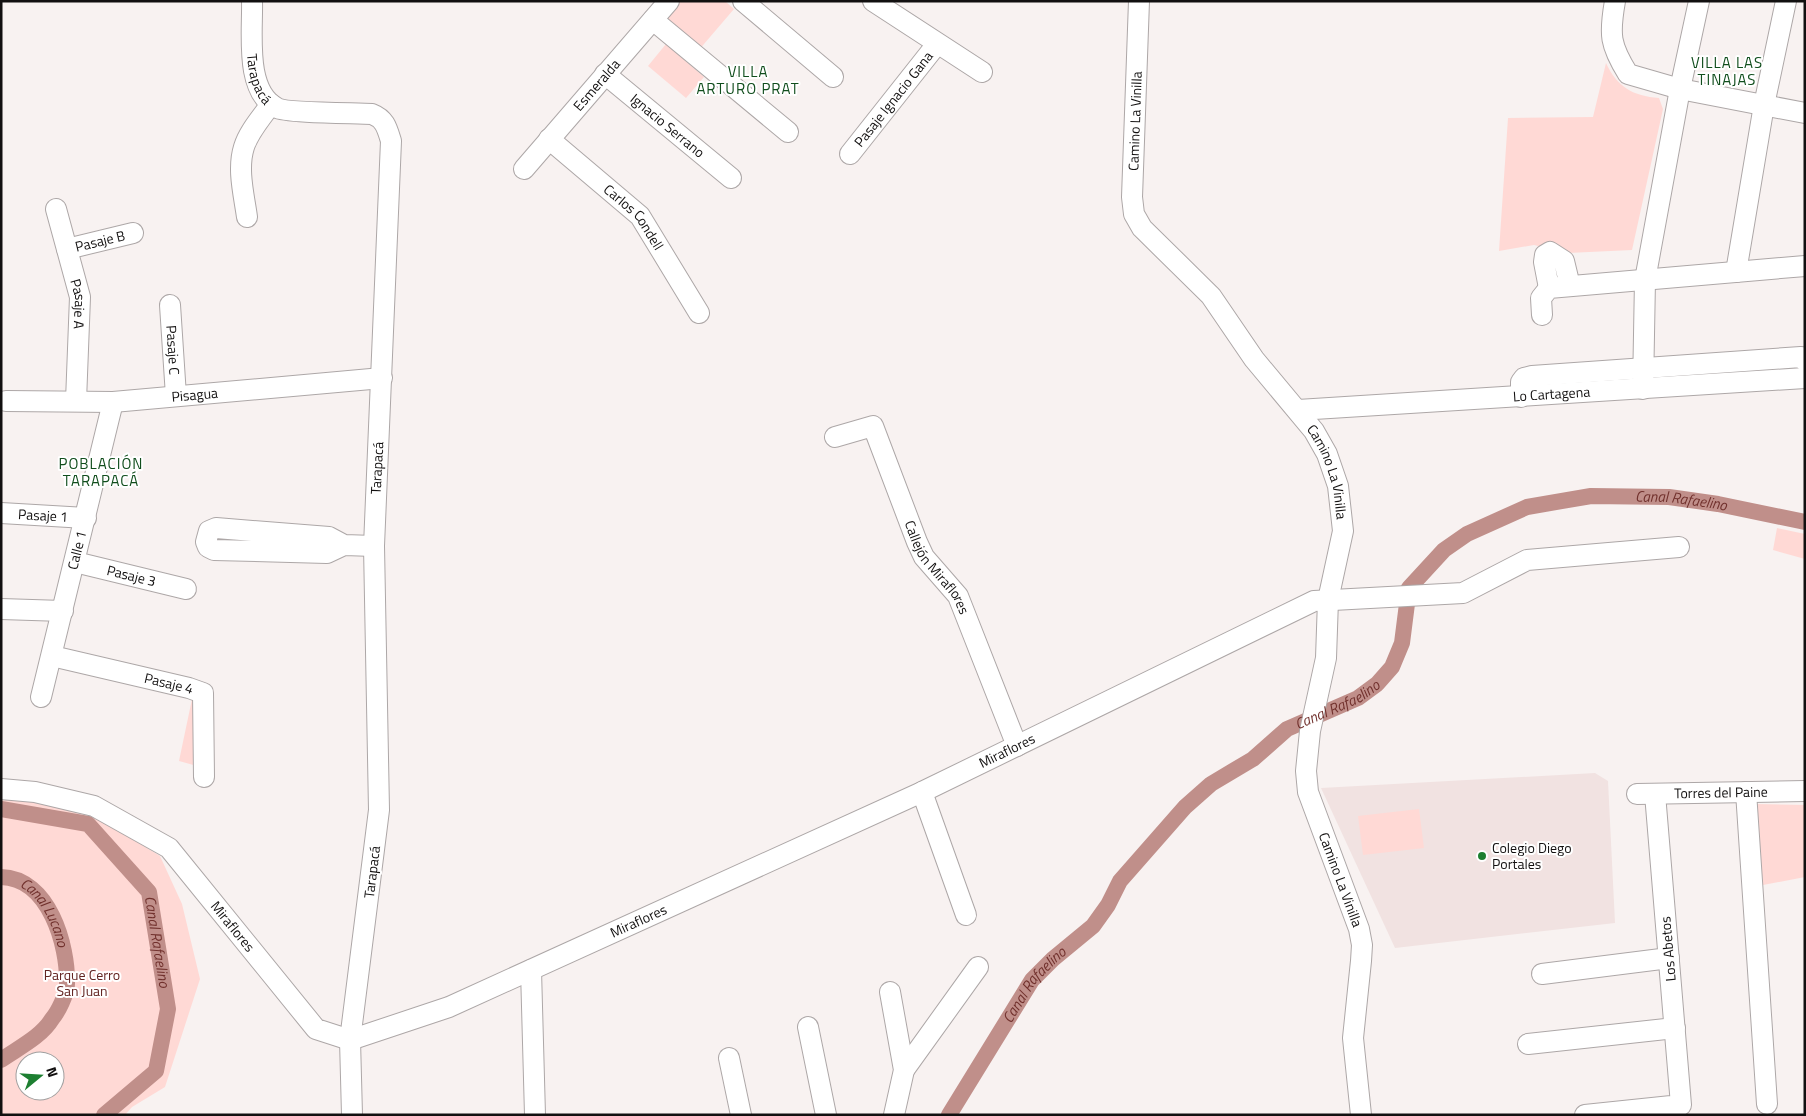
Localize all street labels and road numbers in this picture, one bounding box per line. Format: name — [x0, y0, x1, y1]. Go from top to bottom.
street label: Pasaje Ignacio Gana — [849, 46, 938, 151]
street label: Tarapacá — [242, 53, 277, 109]
street label: Esmeralda — [568, 54, 625, 115]
street label: Camino La Vinilla — [1122, 71, 1147, 171]
street label: Ignacio Serrano — [626, 88, 710, 162]
street label: Carlos Condell — [599, 179, 669, 254]
street label: Pasaje B — [73, 224, 127, 257]
street label: Pasaje A — [66, 276, 91, 330]
street label: Pasaje C — [161, 324, 186, 376]
street label: Lo Cartagena — [1512, 381, 1591, 406]
street label: Pisagua — [170, 382, 219, 407]
street label: Camino La Vinilla — [1302, 419, 1353, 520]
street label: Tarapacá — [365, 441, 388, 495]
street label: Pasaje 1 — [17, 503, 68, 527]
street label: Callejón Miraflores — [900, 517, 975, 617]
street label: Calle 1 — [61, 529, 91, 572]
street label: Pasaje 3 — [105, 559, 158, 591]
street label: Pasaje 4 — [142, 667, 197, 699]
street label: Miraflores — [975, 728, 1038, 773]
street label: Torres del Paine — [1674, 781, 1768, 803]
street label: Camino La Vinilla — [1314, 829, 1368, 930]
street label: Tarapacá — [358, 845, 385, 899]
street label: Miraflores — [206, 896, 260, 956]
street label: Miraflores — [606, 898, 670, 943]
street label: Los Abetos — [1654, 916, 1681, 982]

